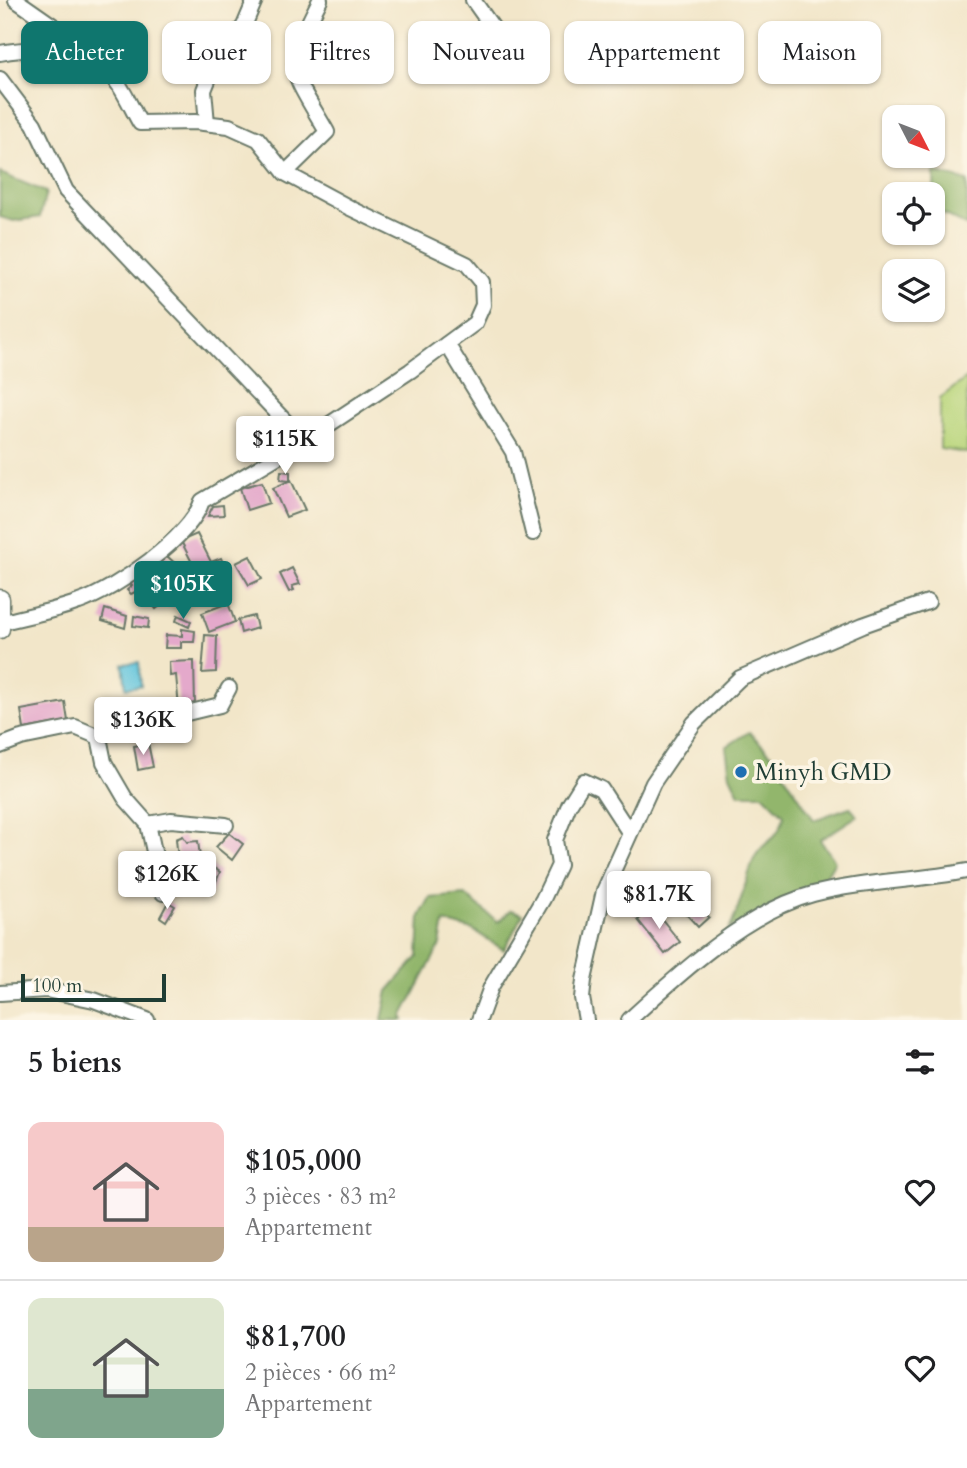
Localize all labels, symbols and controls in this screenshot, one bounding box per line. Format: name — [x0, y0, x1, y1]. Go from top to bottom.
chip: Acheter — [21, 21, 148, 84]
chip: Louer — [162, 21, 271, 84]
chip: Filtres — [285, 21, 394, 84]
chip: Nouveau — [408, 21, 550, 84]
chip: Appartement — [564, 21, 744, 84]
chip: Maison — [758, 21, 881, 84]
north arrow — [882, 105, 945, 168]
map controls — [882, 105, 945, 322]
button: locate — [882, 182, 945, 245]
button: layers — [882, 259, 945, 322]
pin: $115K — [236, 416, 334, 476]
text: $115K — [252, 423, 318, 454]
pin: $105K — [134, 562, 232, 621]
text: $105K — [150, 568, 216, 599]
pin: $136K — [94, 698, 192, 757]
text: $136K — [110, 704, 176, 735]
place label: Minyh GMD — [755, 756, 891, 789]
marker: Minyh GMD — [733, 764, 749, 780]
pin: $126K — [118, 852, 216, 911]
text: $126K — [134, 858, 200, 889]
pin: $81.7K — [602, 872, 716, 931]
text: $81.7K — [623, 878, 695, 909]
scale bar — [21, 971, 166, 1003]
text: 100 m — [32, 973, 82, 999]
text: 5 biens — [28, 1042, 122, 1083]
icon: filters — [901, 1043, 939, 1081]
text: $105,000 — [245, 1140, 361, 1181]
icon: home — [84, 1150, 168, 1234]
icon: heart — [901, 1173, 939, 1211]
text: 3 pièces · 83 m² — [245, 1181, 396, 1212]
text: Appartement — [245, 1212, 372, 1243]
text: $81,700 — [245, 1316, 346, 1357]
icon: home — [84, 1326, 168, 1410]
icon: heart — [901, 1349, 939, 1387]
text: 2 pièces · 66 m² — [245, 1357, 396, 1388]
text: Appartement — [245, 1388, 372, 1419]

